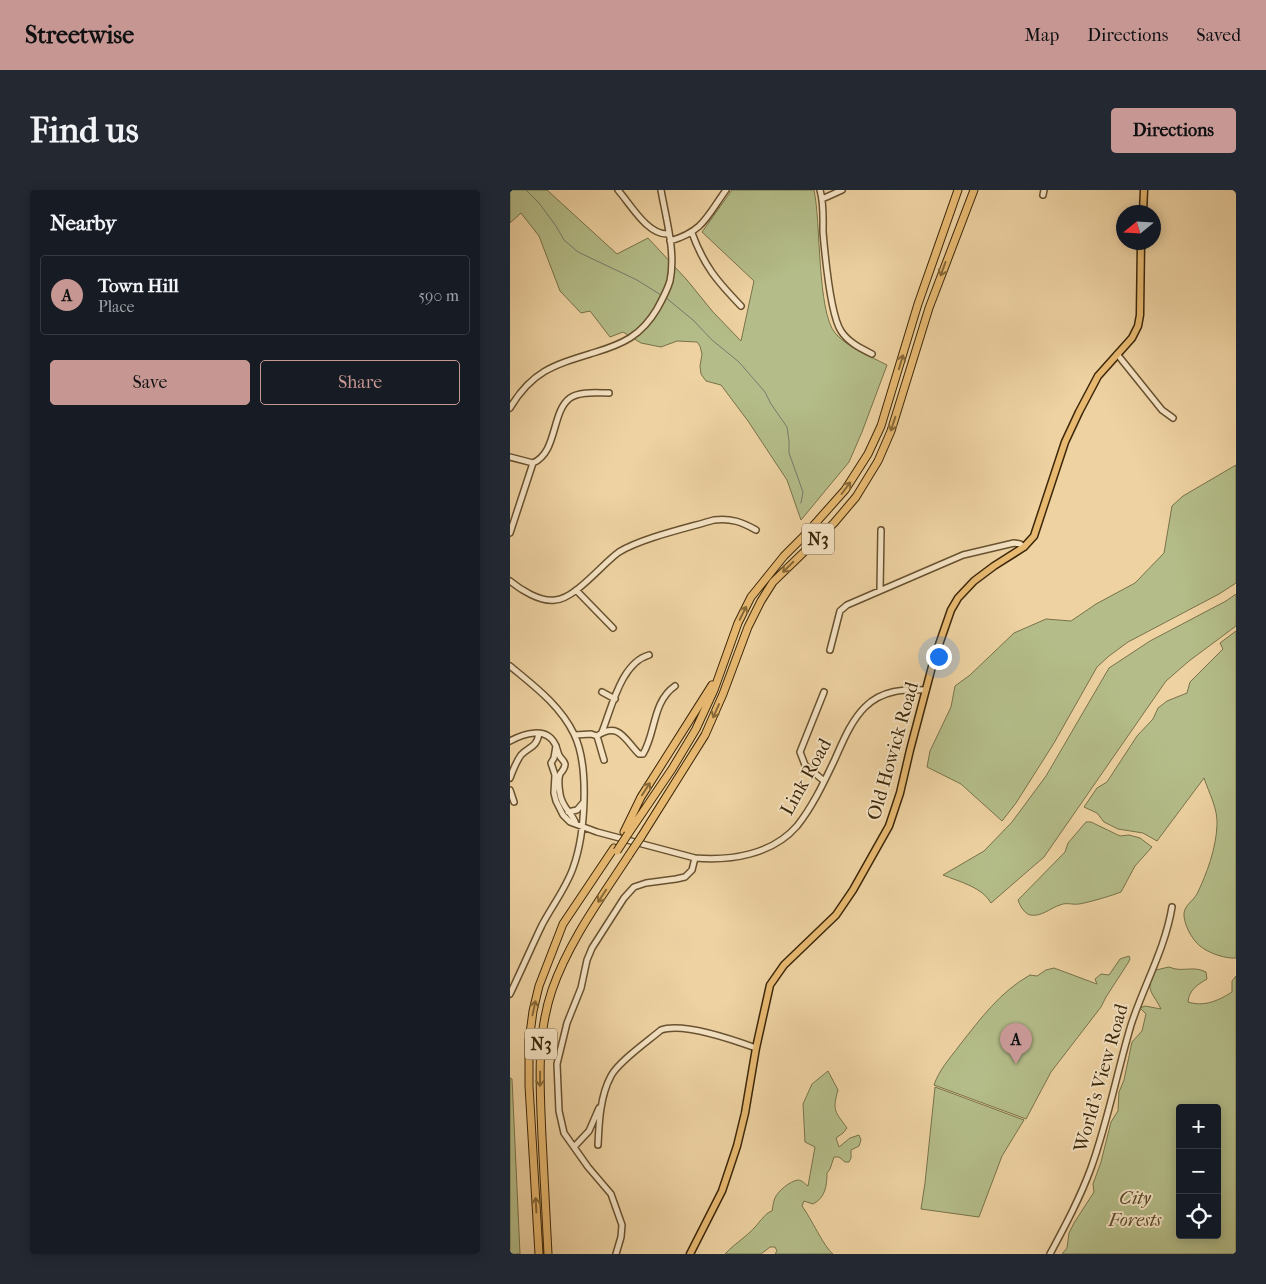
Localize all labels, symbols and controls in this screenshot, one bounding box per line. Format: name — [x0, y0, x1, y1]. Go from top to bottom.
text: Streetwise — [25, 21, 134, 49]
text: Map — [1025, 25, 1059, 46]
text: Directions — [1087, 25, 1168, 46]
text: Saved — [1196, 25, 1241, 46]
button: Directions — [1111, 108, 1236, 153]
text: Find us — [30, 110, 139, 151]
north arrow — [1116, 205, 1161, 250]
text: Nearby — [50, 211, 116, 235]
one-way arrow — [938, 261, 947, 277]
text: Town Hill — [98, 275, 179, 297]
text: A — [62, 286, 72, 305]
text: 590 m — [418, 286, 459, 305]
text: Place — [98, 297, 134, 316]
one-way arrow — [896, 355, 906, 371]
button: Save — [50, 360, 250, 405]
button: Share — [260, 360, 460, 405]
one-way arrow — [888, 416, 897, 431]
one-way arrow — [841, 481, 851, 495]
road number: N3 — [802, 524, 834, 554]
one-way arrow — [782, 561, 794, 573]
one-way arrow — [739, 606, 748, 621]
your location — [926, 644, 952, 670]
street label: Old Howick Road — [863, 679, 923, 823]
one-way arrow — [711, 703, 720, 718]
street label: Link Road — [776, 734, 836, 819]
one-way arrow — [641, 782, 652, 796]
one-way arrow — [597, 889, 608, 903]
one-way arrow — [530, 1001, 539, 1017]
street label: World's View Road — [1069, 1001, 1133, 1155]
pin: A — [1000, 1023, 1032, 1064]
road number: N3 — [525, 1029, 557, 1060]
one-way arrow — [535, 1071, 545, 1087]
map controls — [1176, 1104, 1221, 1239]
button: + — [1176, 1104, 1221, 1149]
button: − — [1176, 1149, 1221, 1194]
park label: City Forests — [1108, 1187, 1163, 1231]
button: locate — [1176, 1194, 1221, 1239]
one-way arrow — [532, 1198, 541, 1214]

